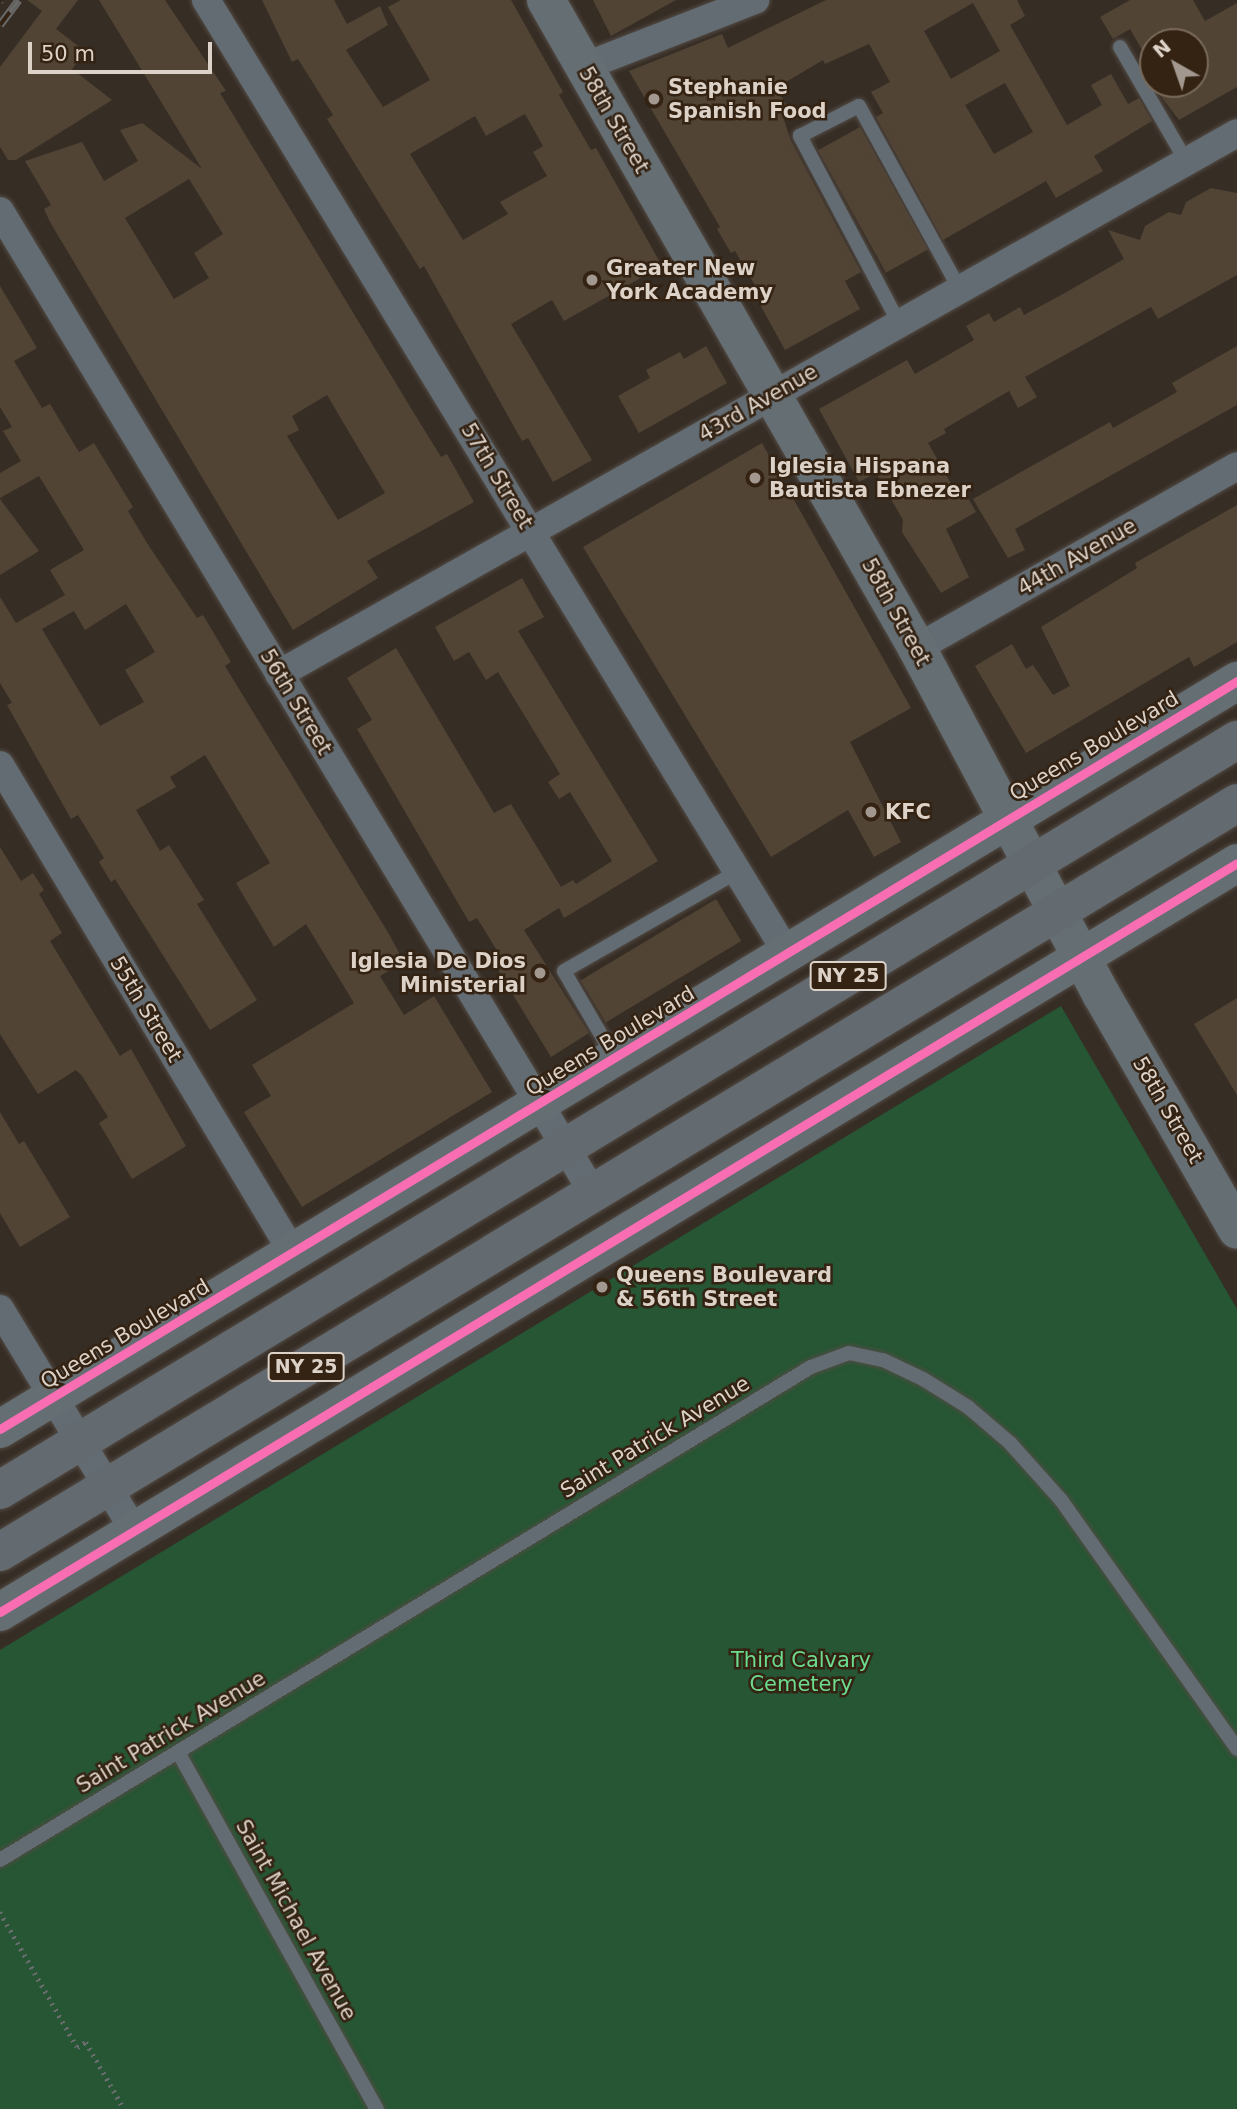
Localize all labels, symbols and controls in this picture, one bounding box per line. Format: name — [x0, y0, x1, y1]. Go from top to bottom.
scale bar — [32, 28, 215, 72]
north arrow — [1139, 28, 1209, 98]
text: N — [1149, 35, 1175, 62]
text: 50 m — [41, 42, 95, 66]
street label: 58th Street — [573, 62, 655, 178]
place label: Stephanie Spanish Food — [668, 74, 827, 124]
marker: Stephanie Spanish Food — [646, 91, 662, 107]
place label: Greater New York Academy — [606, 255, 773, 305]
marker: Greater New York Academy — [584, 272, 600, 288]
street label: 43rd Avenue — [694, 359, 822, 447]
street label: 57th Street — [456, 419, 538, 533]
place label: Iglesia Hispana Bautista Ebnezer — [769, 453, 971, 503]
marker: Iglesia Hispana Bautista Ebnezer — [747, 470, 763, 486]
street label: 44th Avenue — [1013, 513, 1141, 601]
street label: 58th Street — [856, 554, 936, 670]
street label: 56th Street — [255, 645, 337, 759]
street label: Queens Boulevard — [1005, 686, 1183, 806]
place label: KFC — [885, 799, 931, 825]
marker: KFC — [863, 804, 879, 820]
place label: Iglesia De Dios Ministerial — [350, 948, 526, 998]
street label: 55th Street — [105, 952, 187, 1066]
road number: NY 25 — [810, 960, 886, 992]
marker: Iglesia De Dios Ministerial — [532, 965, 548, 981]
street label: Queens Boulevard — [521, 981, 699, 1101]
street label: 58th Street — [1127, 1052, 1209, 1168]
place label: Queens Boulevard & 56th Street — [616, 1262, 832, 1312]
street label: Queens Boulevard — [36, 1274, 214, 1394]
marker: Queens Boulevard & 56th Street — [594, 1279, 610, 1295]
road number: NY 25 — [268, 1352, 344, 1382]
street label: Saint Patrick Avenue — [556, 1371, 754, 1503]
park label: Third Calvary Cemetery — [731, 1647, 871, 1697]
street label: Saint Patrick Avenue — [72, 1666, 270, 1798]
street label: Saint Michael Avenue — [230, 1815, 362, 2025]

